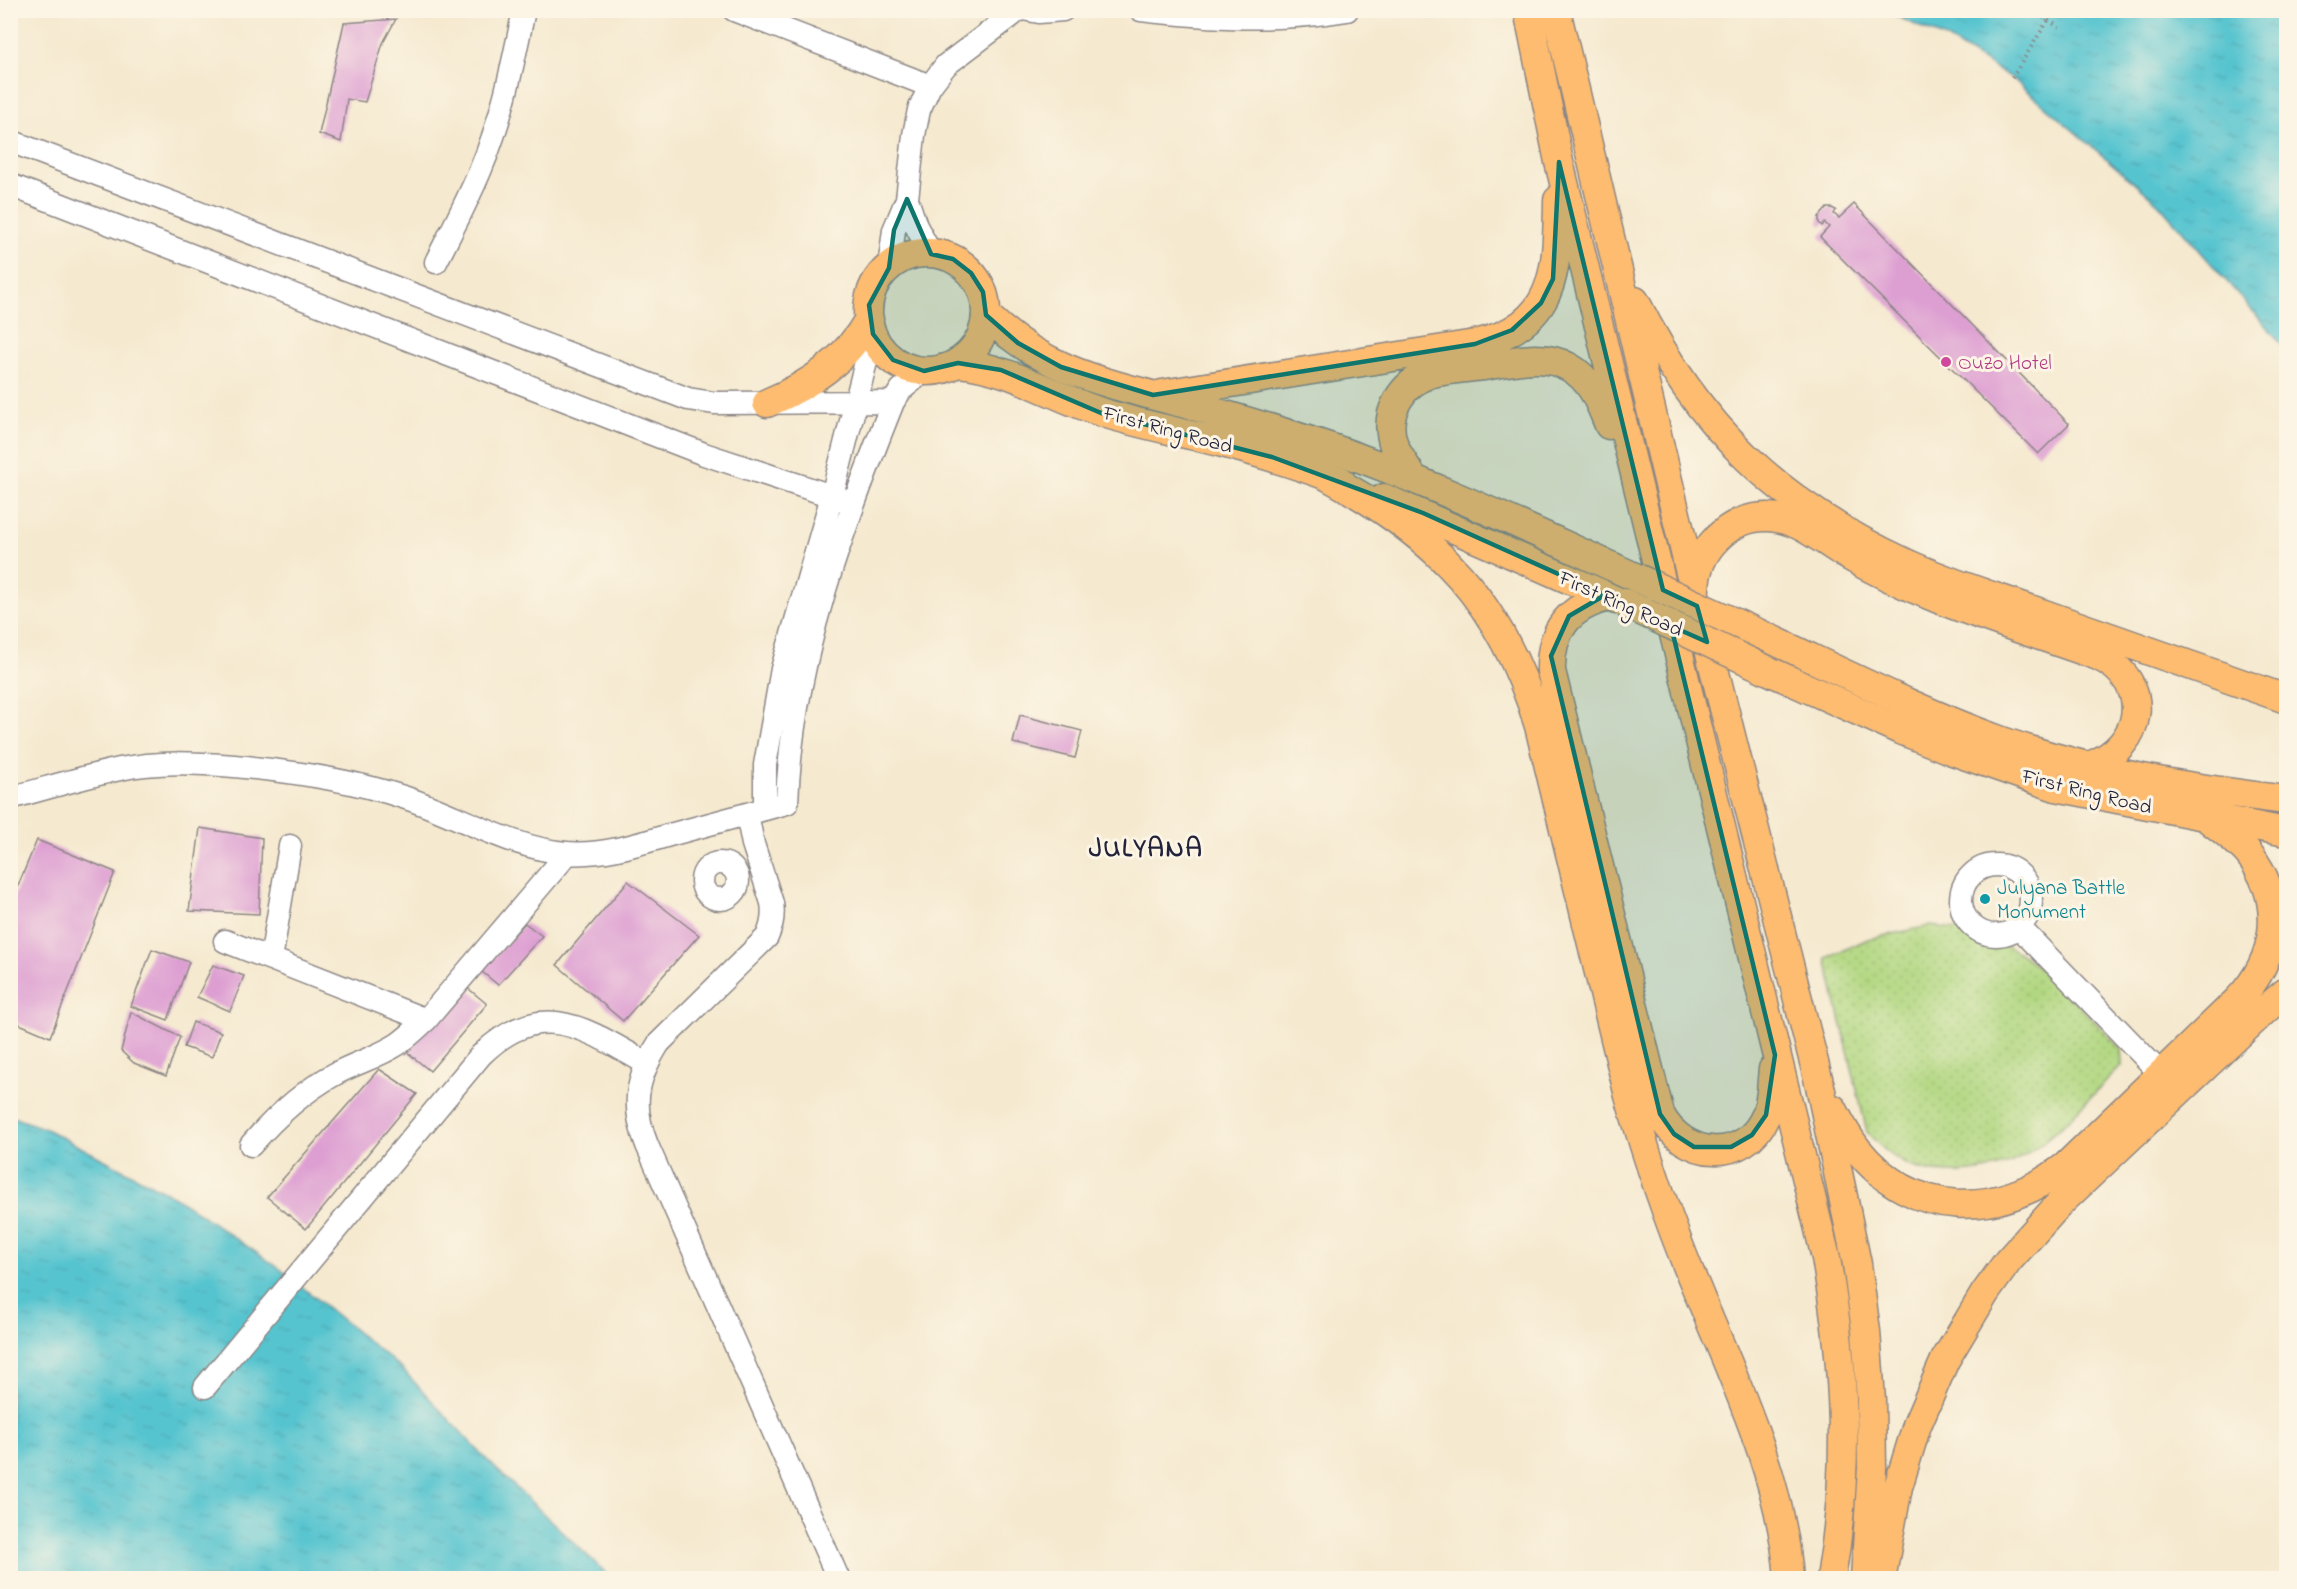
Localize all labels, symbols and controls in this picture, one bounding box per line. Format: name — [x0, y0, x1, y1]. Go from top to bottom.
place label: Ouzo Hotel — [1958, 349, 2052, 379]
marker: Ouzo Hotel — [1939, 355, 1953, 369]
street label: First Ring Road — [1098, 399, 1236, 465]
street label: First Ring Road — [1552, 564, 1687, 647]
street label: First Ring Road — [2017, 762, 2155, 826]
district label: JULYANA — [1089, 830, 1203, 869]
place label: Julyana Battle Monument — [1997, 874, 2126, 928]
marker: Julyana Battle Monument — [1978, 892, 1992, 906]

